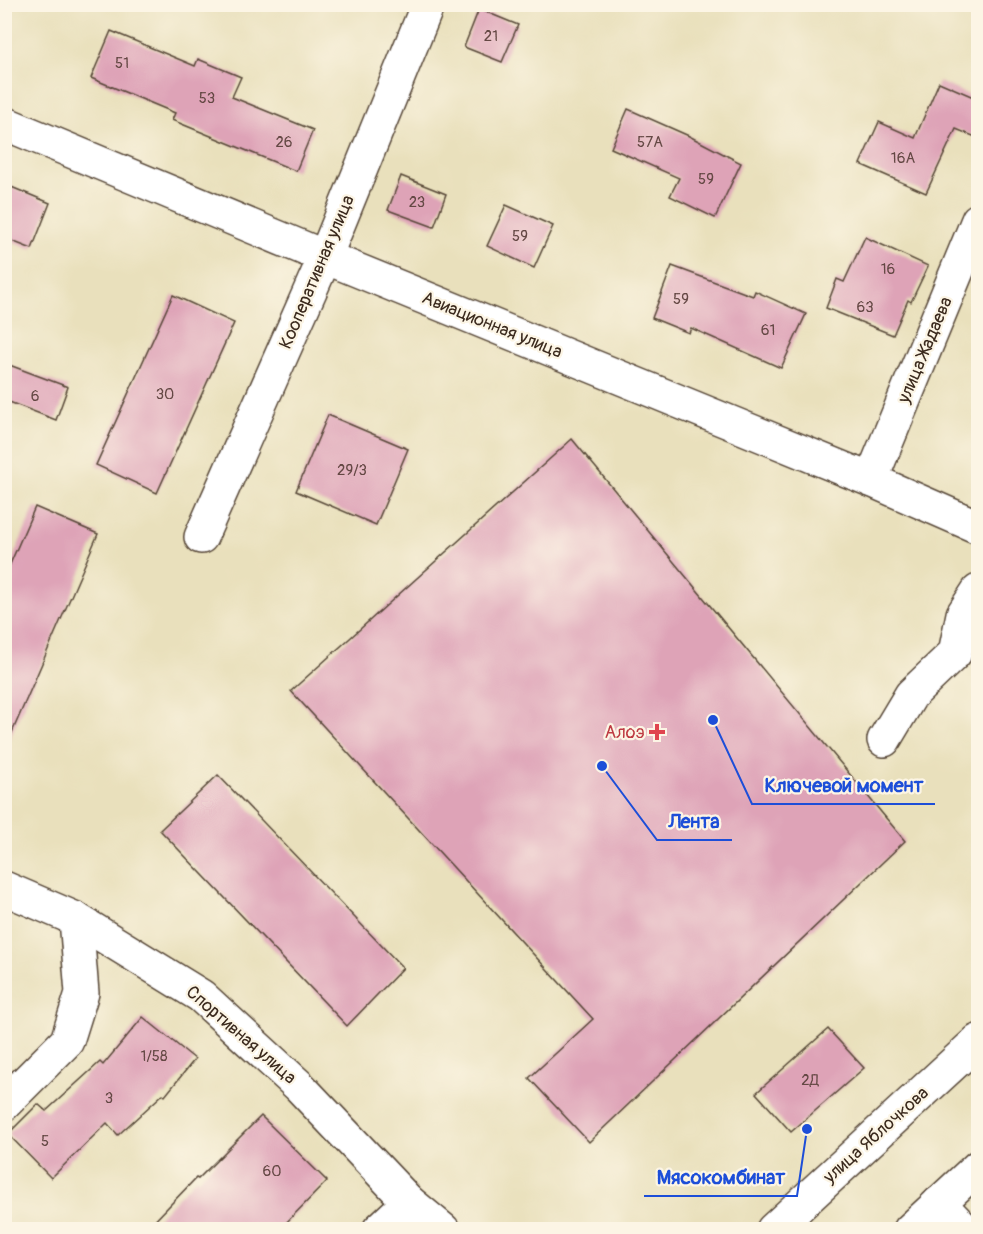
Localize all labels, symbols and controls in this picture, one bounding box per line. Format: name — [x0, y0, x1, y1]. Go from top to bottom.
house number: 21 — [484, 27, 498, 46]
house number: 51 — [115, 54, 129, 73]
house number: 53 — [199, 89, 215, 108]
house number: 26 — [275, 133, 293, 152]
house number: 57А — [637, 133, 663, 152]
house number: 16А — [891, 149, 915, 168]
house number: 59 — [698, 170, 714, 189]
street label: Кооперативная улица — [274, 192, 360, 352]
house number: 23 — [409, 193, 425, 212]
house number: 59 — [512, 227, 528, 246]
house number: 16 — [881, 260, 895, 279]
street label: Авиационная улица — [418, 286, 566, 364]
house number: 59 — [673, 290, 689, 309]
street label: улица Жадаева — [892, 293, 958, 408]
house number: 63 — [856, 298, 874, 317]
house number: 61 — [761, 321, 775, 340]
house number: 30 — [156, 385, 174, 404]
house number: 6 — [31, 387, 39, 406]
house number: 29/3 — [337, 461, 367, 480]
place label: Алоэ — [605, 721, 645, 744]
marker: Алоэ — [650, 725, 664, 739]
callout: Ключевой момент — [752, 766, 935, 804]
text: Ключевой момент — [764, 773, 924, 798]
callout: Лента — [657, 802, 732, 840]
text: Лента — [667, 809, 720, 834]
street label: Спортивная улица — [181, 981, 301, 1089]
house number: 1/58 — [141, 1047, 168, 1066]
house number: 2Д — [801, 1071, 820, 1090]
street label: улица Яблочкова — [818, 1082, 933, 1189]
house number: 3 — [105, 1089, 113, 1108]
house number: 5 — [41, 1132, 49, 1151]
callout: Мясокомбинат — [644, 1158, 797, 1196]
house number: 60 — [263, 1162, 281, 1181]
text: Мясокомбинат — [657, 1165, 786, 1190]

